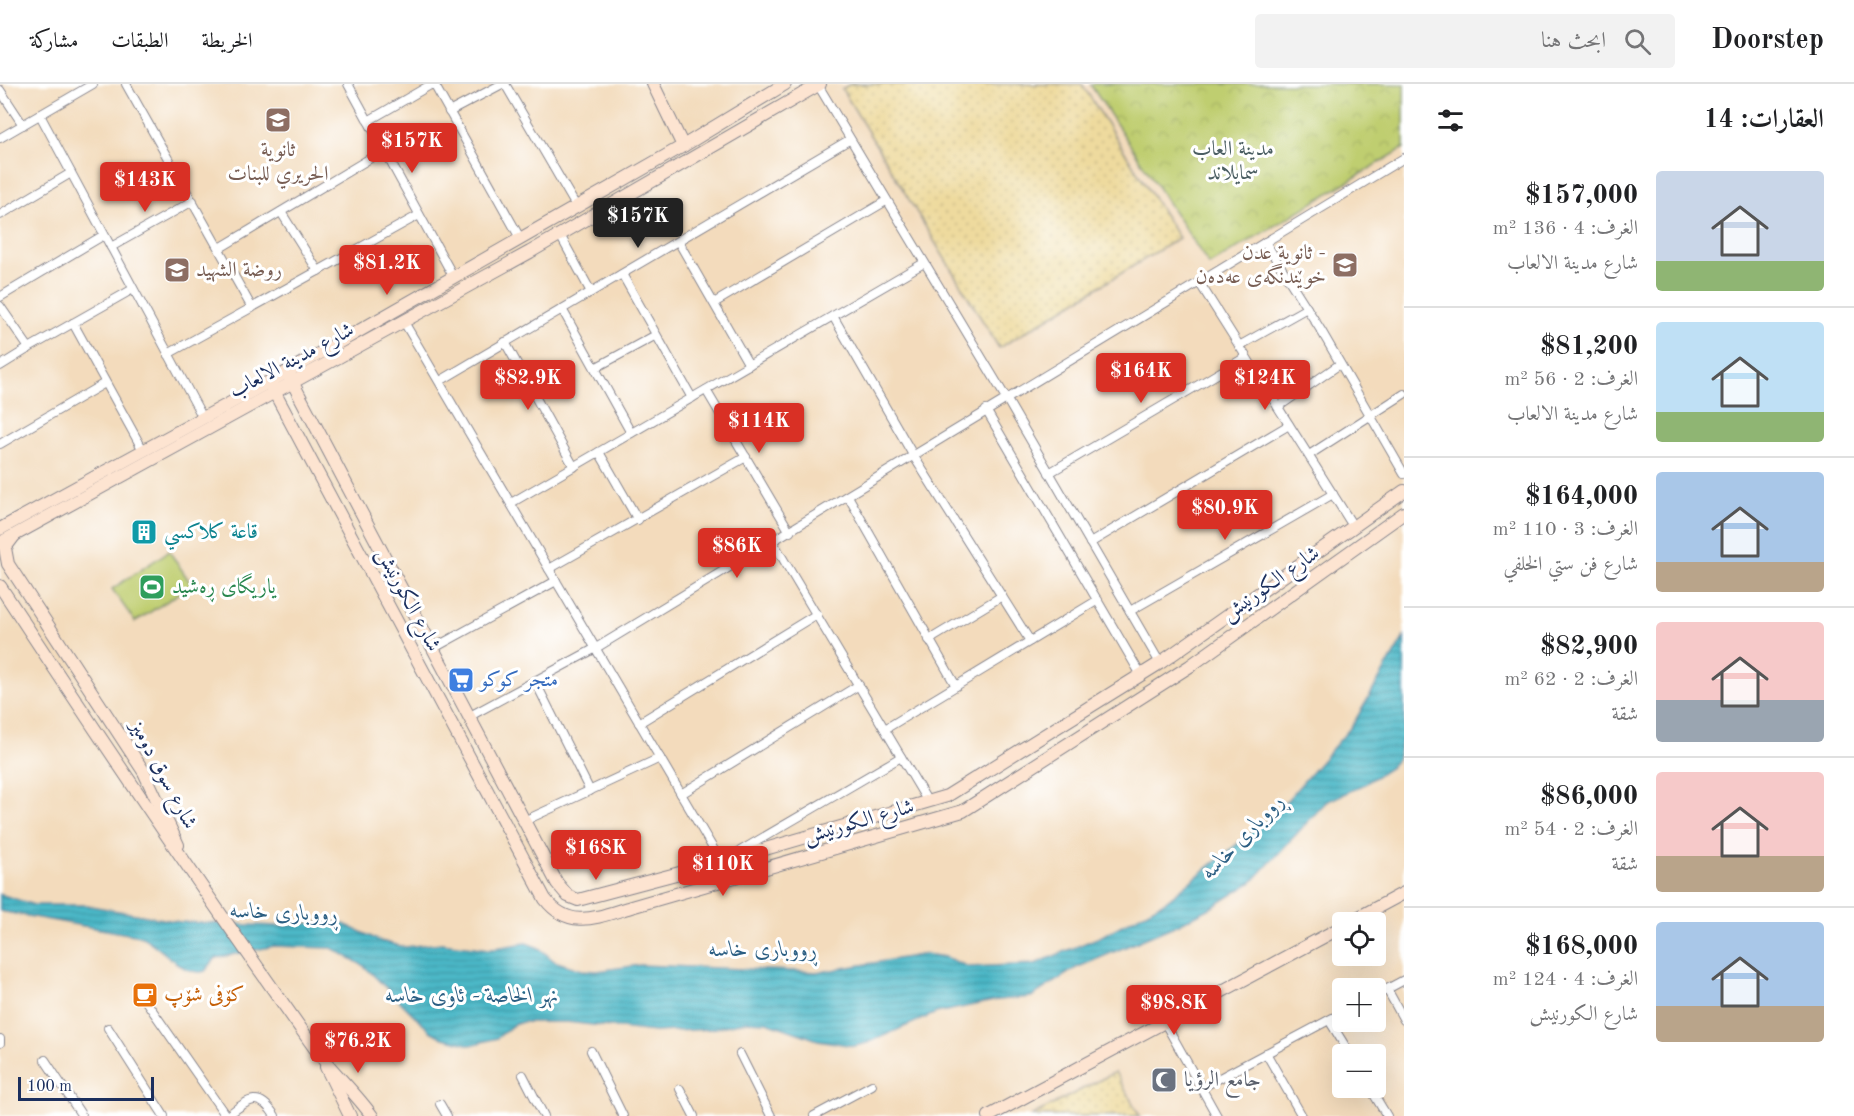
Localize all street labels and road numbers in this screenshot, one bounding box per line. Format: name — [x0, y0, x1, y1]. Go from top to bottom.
street label: شارع مدينة الالعاب — [226, 319, 361, 408]
street label: شارع الكورنيش — [1217, 541, 1327, 630]
street label: شارع الكورنيش — [367, 544, 446, 658]
street label: شارع سوق دوميز — [119, 716, 200, 835]
street label: شارع الكورنيش — [801, 794, 918, 854]

